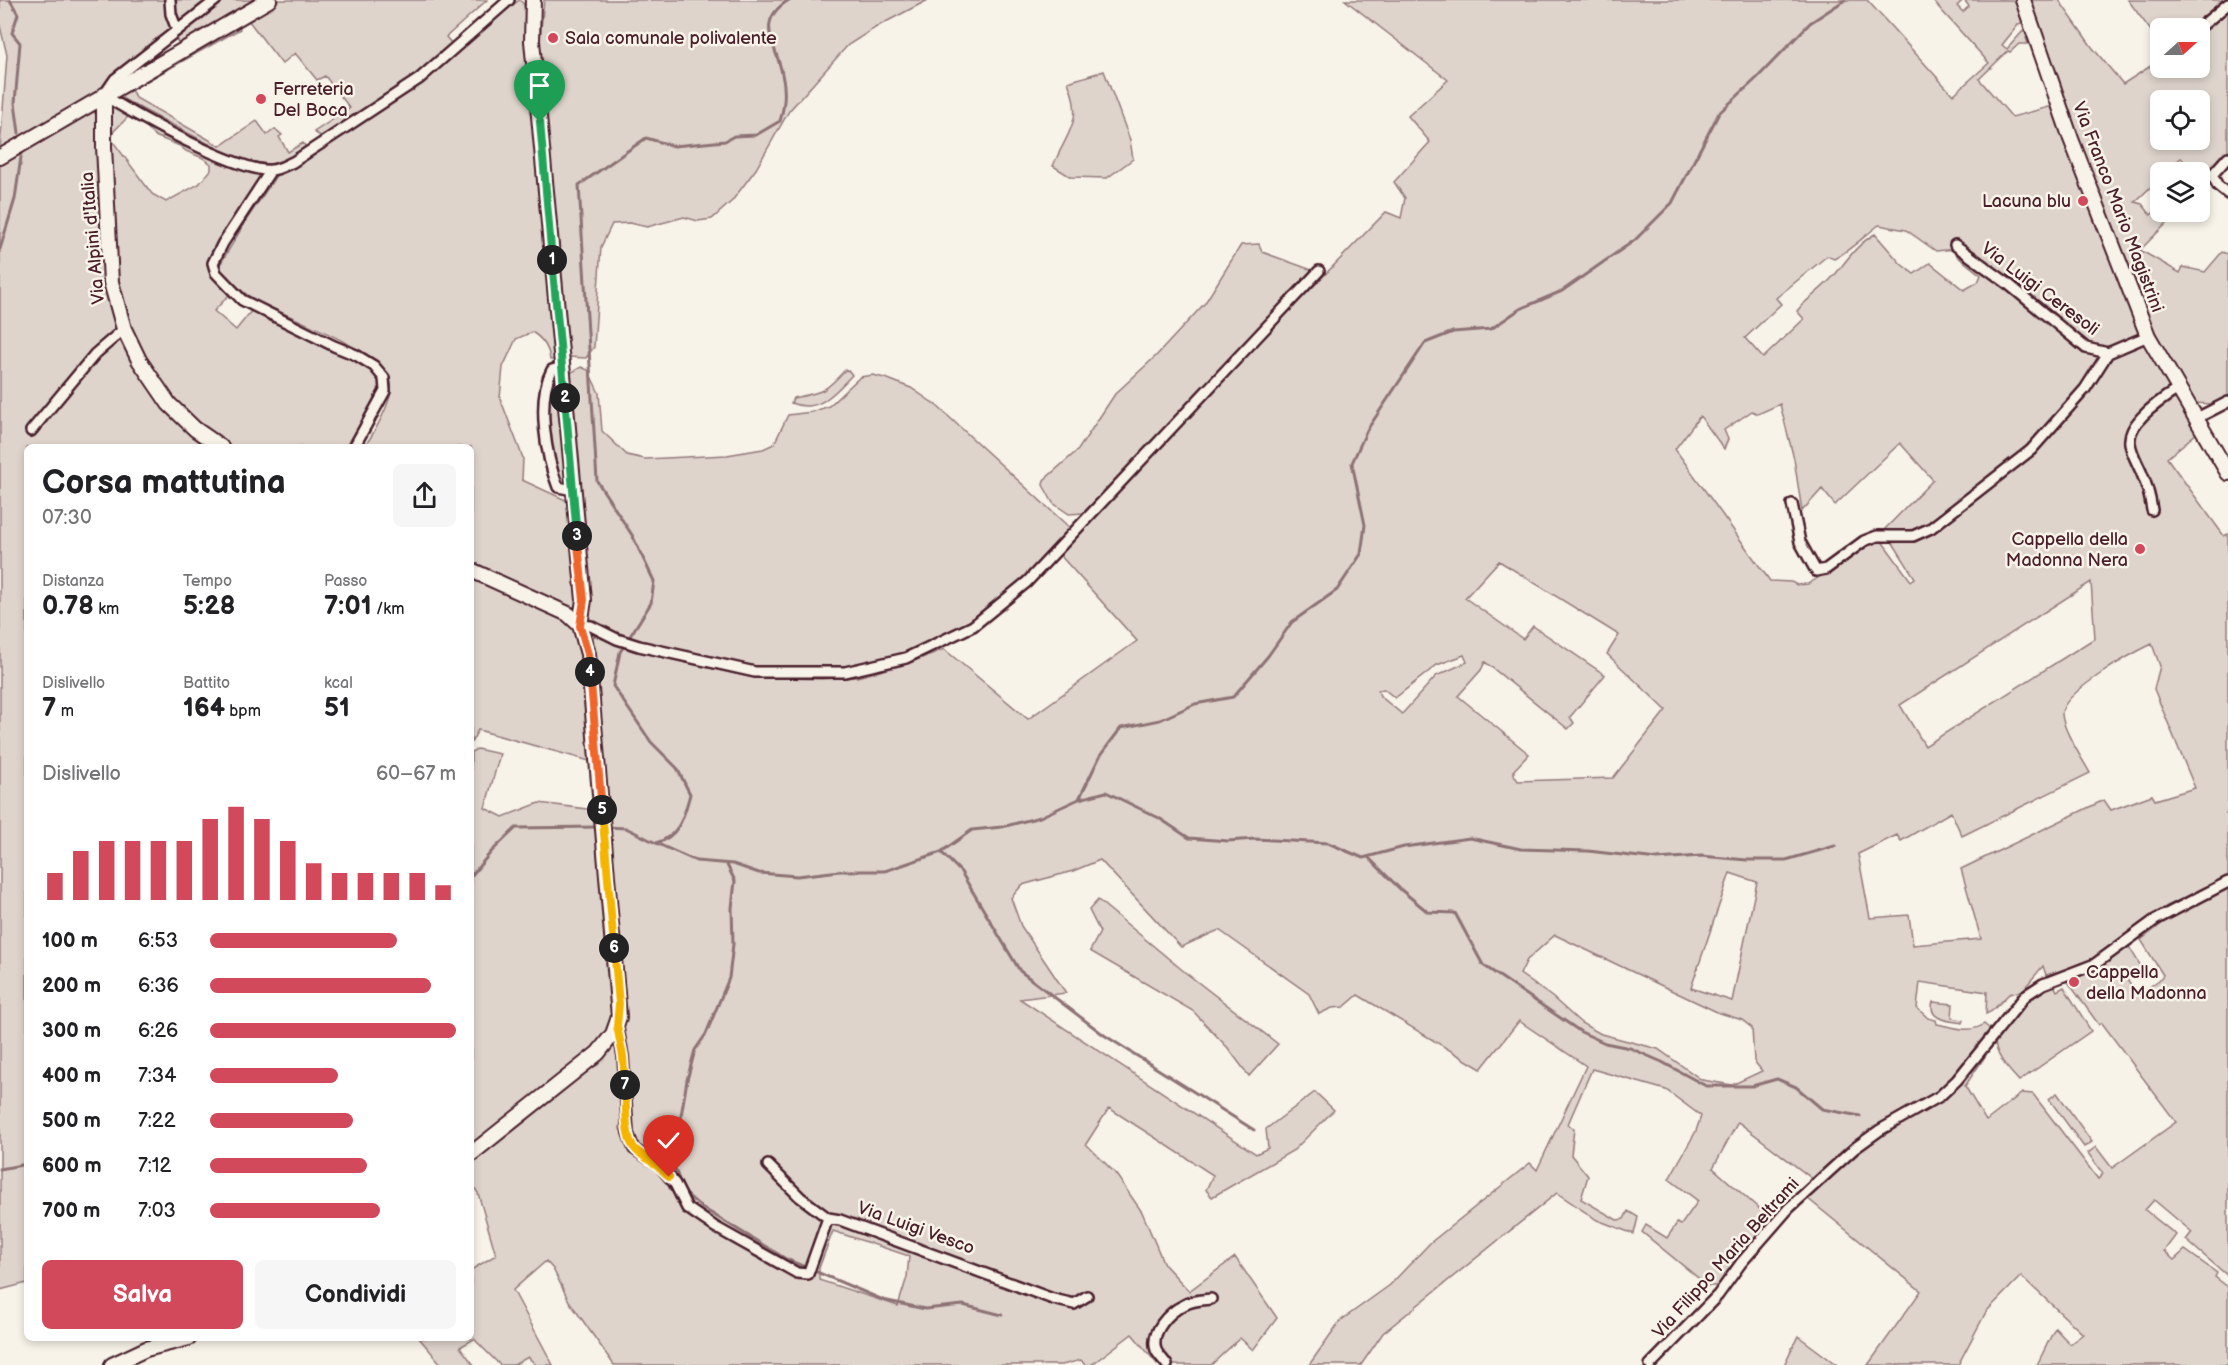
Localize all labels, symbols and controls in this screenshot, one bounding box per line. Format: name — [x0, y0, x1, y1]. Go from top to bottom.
north arrow — [2150, 18, 2210, 78]
map controls — [2150, 18, 2210, 222]
place label: Sala comunale polivalente — [565, 28, 777, 49]
marker: Sala comunale polivalente — [546, 31, 560, 45]
pin — [514, 60, 565, 122]
icon: arrive — [523, 69, 556, 102]
place label: Ferreteria Del Boca — [273, 79, 354, 121]
button: locate — [2150, 90, 2210, 150]
marker: Ferreteria Del Boca — [254, 92, 268, 106]
street label: Via Franco Mario Magistrini — [2068, 99, 2168, 315]
button: layers — [2150, 162, 2210, 222]
street label: Via Alpini d'Italia — [77, 171, 109, 305]
place label: Lacuna blu — [1982, 191, 2071, 212]
marker: Lacuna blu — [2076, 194, 2090, 208]
street label: Via Luigi Ceresoli — [1977, 238, 2103, 340]
pin: 1 — [537, 245, 567, 275]
text: 1 — [549, 250, 555, 269]
pin: 2 — [550, 383, 580, 413]
text: 2 — [560, 388, 570, 407]
text: Corsa mattutina — [42, 463, 286, 503]
button: share — [393, 464, 456, 527]
text: 07:30 — [42, 506, 92, 530]
pin: 3 — [562, 521, 592, 551]
text: 3 — [572, 526, 582, 545]
place label: Cappella della Madonna Nera — [2006, 529, 2128, 571]
marker: Cappella della Madonna Nera — [2133, 542, 2147, 556]
text: Distanza — [42, 572, 104, 591]
text: Tempo — [183, 572, 232, 591]
text: Passo — [324, 572, 367, 591]
text: 0.78 — [42, 591, 94, 622]
text: 5:28 — [183, 591, 235, 622]
text: 7:01 — [324, 591, 372, 622]
text: km — [94, 600, 119, 619]
text: /km — [372, 600, 404, 619]
pin: 4 — [575, 657, 605, 687]
text: 4 — [585, 662, 595, 681]
text: Dislivello — [42, 674, 105, 693]
text: Battito — [183, 674, 230, 693]
text: kcal — [324, 674, 353, 693]
text: 7 — [42, 693, 56, 724]
text: 164 — [183, 693, 225, 724]
text: 51 — [324, 693, 350, 724]
text: m — [56, 702, 74, 721]
text: bpm — [225, 702, 261, 721]
text: Dislivello — [42, 762, 121, 786]
text: 60–67 m — [376, 762, 456, 786]
pin: 5 — [587, 795, 617, 825]
text: 5 — [597, 800, 607, 819]
text: 100 m — [42, 929, 98, 953]
text: 6:53 — [138, 929, 178, 953]
pin: 6 — [599, 933, 629, 963]
text: 6 — [609, 938, 619, 957]
place label: Cappella della Madonna — [2086, 962, 2207, 1004]
text: 200 m — [42, 974, 101, 998]
text: 6:36 — [138, 974, 179, 998]
marker: Cappella della Madonna — [2067, 975, 2081, 989]
text: 300 m — [42, 1019, 101, 1043]
text: 6:26 — [138, 1019, 178, 1043]
text: 400 m — [42, 1064, 101, 1088]
text: 7:34 — [138, 1064, 176, 1088]
pin: 7 — [610, 1070, 640, 1100]
text: 7 — [621, 1075, 629, 1094]
text: 500 m — [42, 1109, 101, 1133]
text: 7:22 — [138, 1109, 175, 1133]
pin — [643, 1115, 694, 1177]
icon: check — [652, 1124, 685, 1157]
text: 600 m — [42, 1154, 102, 1178]
text: 7:12 — [138, 1154, 171, 1178]
street label: Via Filippo Maria Beltrami — [1648, 1173, 1804, 1343]
street label: Via Luigi Vesco — [855, 1197, 977, 1259]
text: 700 m — [42, 1199, 100, 1223]
text: 7:03 — [138, 1199, 176, 1223]
button: Salva — [42, 1260, 243, 1329]
button: Condividi — [255, 1260, 456, 1329]

